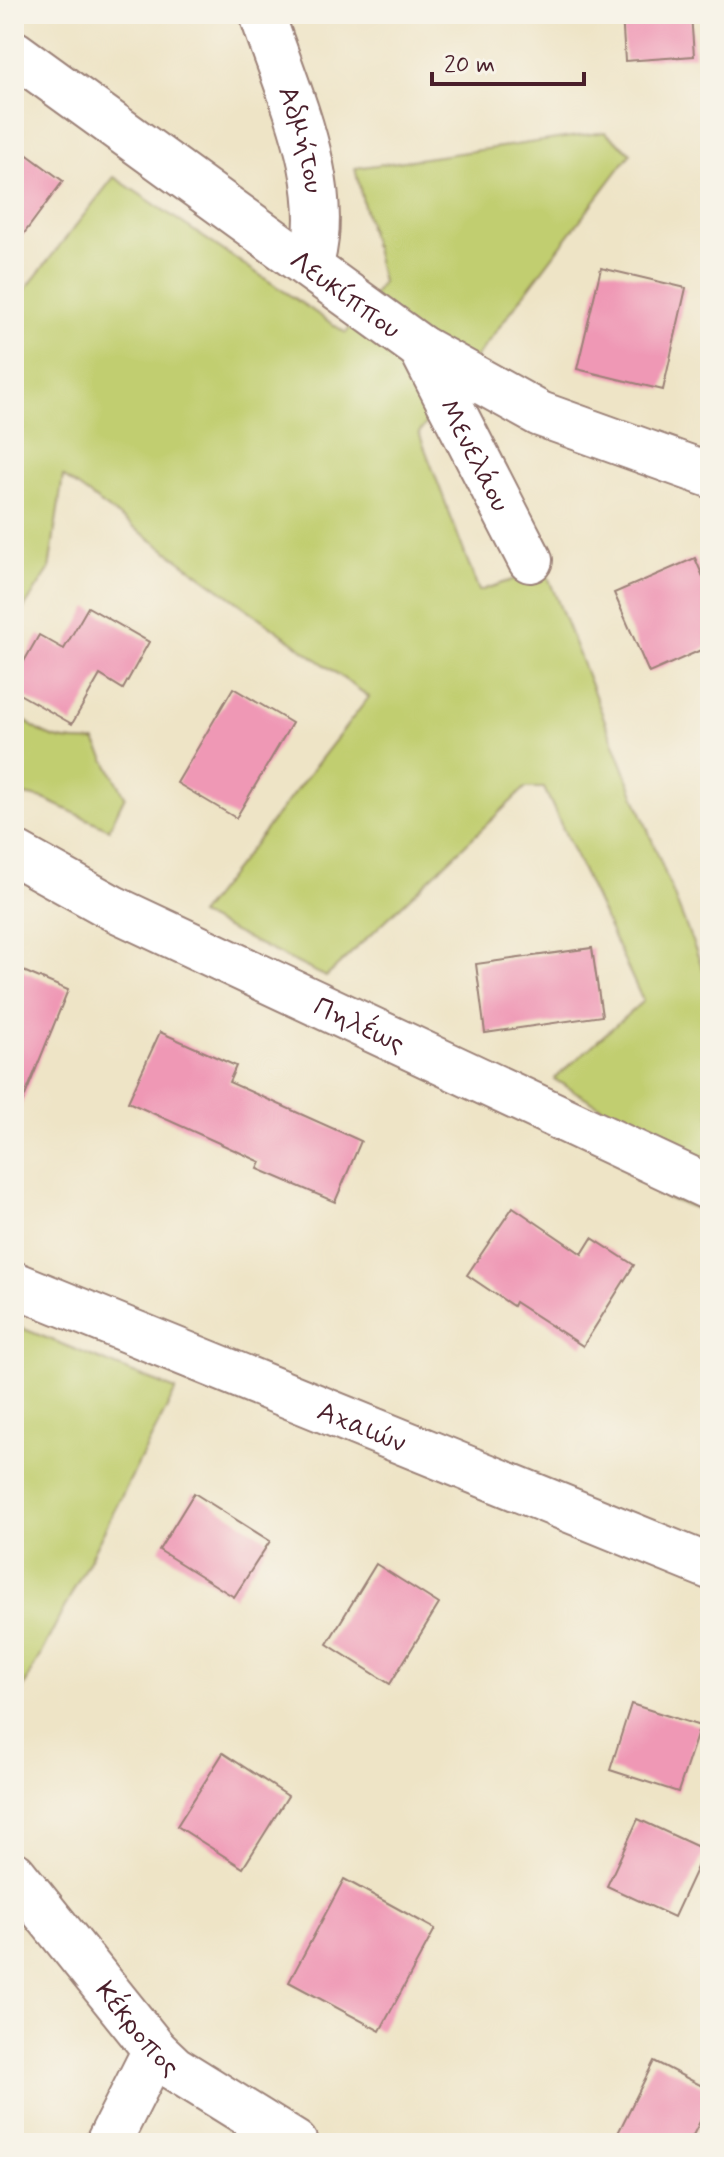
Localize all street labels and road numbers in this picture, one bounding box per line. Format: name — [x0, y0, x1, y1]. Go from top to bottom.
street label: Αδμήτου — [268, 81, 331, 196]
street label: Λευκίππου — [281, 243, 408, 348]
street label: Μενελάου — [429, 393, 518, 519]
street label: Πηλέως — [307, 989, 410, 1063]
street label: Αχαιών — [311, 1393, 411, 1463]
street label: Κέκροπος — [86, 1974, 187, 2085]

